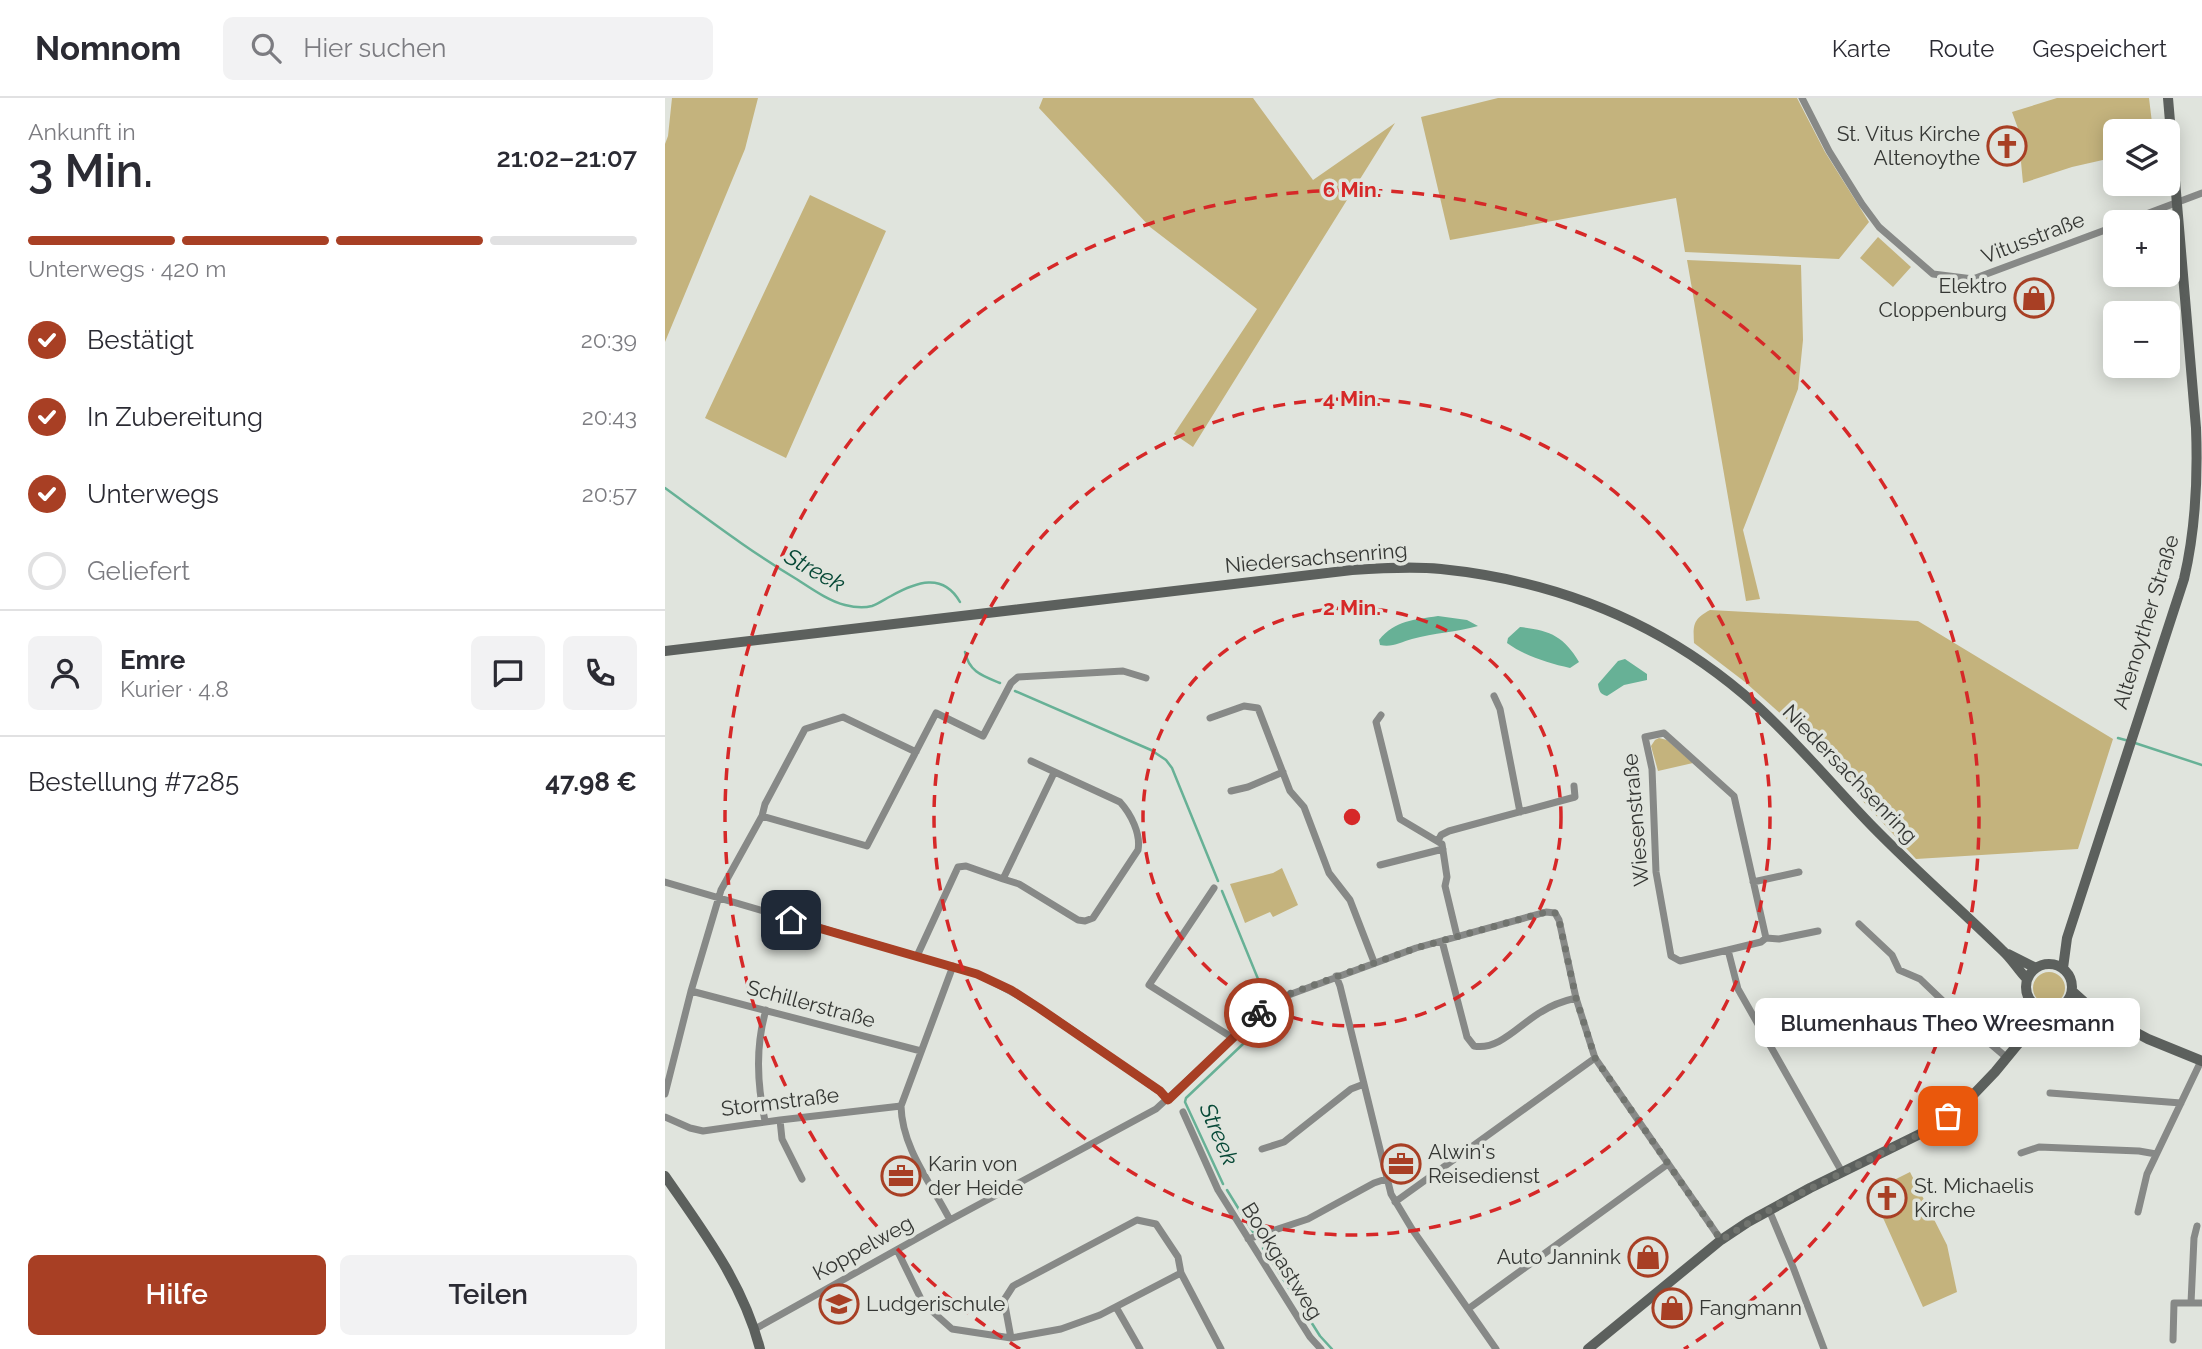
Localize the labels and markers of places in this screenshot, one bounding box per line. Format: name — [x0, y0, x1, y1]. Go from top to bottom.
place label: St. Vitus Kirche Altenoythe — [1837, 121, 1980, 170]
church icon: St. Vitus Kirche Altenoythe — [1986, 125, 2028, 167]
place label: Elektro Cloppenburg — [1878, 273, 2007, 322]
shop icon: Elektro Cloppenburg — [2013, 277, 2055, 319]
centre of rings — [1340, 805, 1364, 829]
pin — [761, 890, 821, 950]
callout: Blumenhaus Theo Wreesmann — [1755, 997, 2141, 1046]
pin — [1918, 1086, 1978, 1146]
place label: Alwin's Reisedienst — [1428, 1139, 1540, 1188]
office icon: Alwin's Reisedienst — [1380, 1143, 1422, 1185]
place label: Karin von der Heide — [928, 1151, 1023, 1200]
office icon: Karin von der Heide — [880, 1155, 922, 1197]
place label: St. Michaelis Kirche — [1914, 1173, 2034, 1222]
church icon: St. Michaelis Kirche — [1866, 1177, 1908, 1219]
shop icon: Auto Jannink — [1627, 1236, 1669, 1278]
place label: Auto Jannink — [1497, 1244, 1621, 1269]
school or university icon: Ludgerischule — [818, 1283, 860, 1325]
shop icon: Fangmann — [1651, 1287, 1693, 1329]
place label: Ludgerischule — [866, 1291, 1005, 1316]
place label: Fangmann — [1699, 1295, 1802, 1320]

